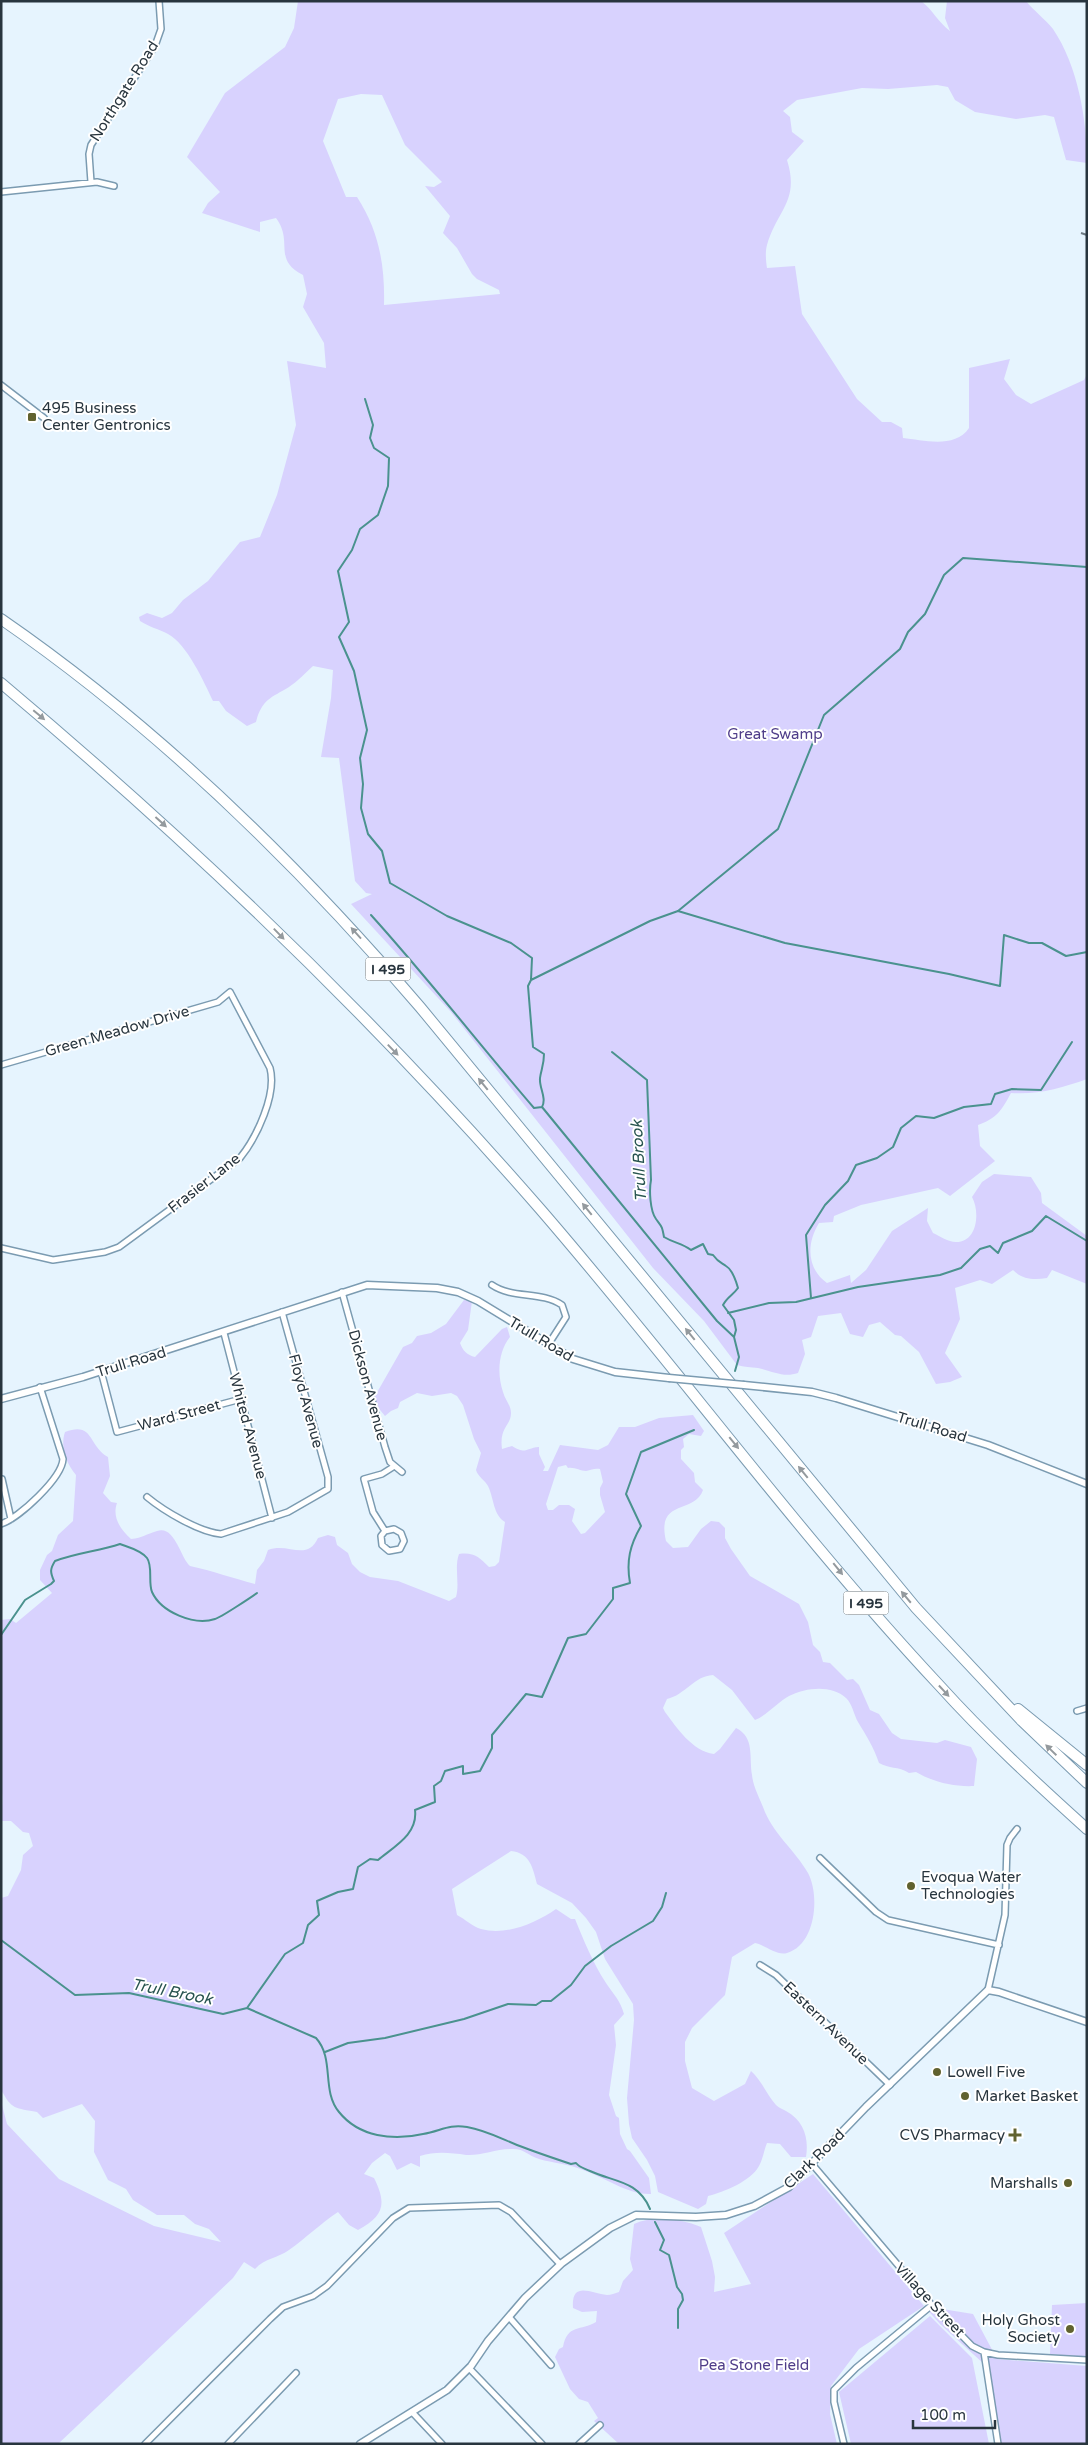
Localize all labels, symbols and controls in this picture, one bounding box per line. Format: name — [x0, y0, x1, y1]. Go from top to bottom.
street label: Northgate Road — [86, 37, 162, 145]
place label: 495 Business Center Gentronics — [42, 399, 171, 434]
marker: 495 Business Center Gentronics — [26, 411, 38, 423]
one-way arrow — [32, 709, 45, 720]
park label: Great Swamp — [727, 725, 823, 743]
one-way arrow — [154, 816, 166, 828]
one-way arrow — [273, 927, 285, 939]
one-way arrow — [351, 927, 362, 939]
road number: I 495 — [366, 958, 410, 981]
street label: Green Meadow Drive — [43, 1002, 191, 1060]
one-way arrow — [386, 1043, 398, 1055]
one-way arrow — [478, 1077, 489, 1090]
water label: Trull Brook — [627, 1118, 651, 1202]
street label: Frasier Lane — [164, 1149, 244, 1217]
one-way arrow — [581, 1203, 592, 1216]
street label: Trull Road — [505, 1313, 577, 1365]
street label: Dickson Avenue — [345, 1328, 391, 1442]
one-way arrow — [685, 1328, 696, 1341]
street label: Trull Road — [94, 1343, 168, 1381]
street label: Floyd Avenue — [285, 1352, 327, 1450]
street label: Whited Avenue — [225, 1371, 271, 1481]
street label: Ward Street — [136, 1395, 223, 1435]
street label: Trull Road — [895, 1408, 969, 1446]
one-way arrow — [729, 1437, 740, 1450]
one-way arrow — [797, 1466, 809, 1478]
one-way arrow — [832, 1562, 843, 1575]
one-way arrow — [901, 1591, 912, 1604]
road number: I 495 — [844, 1592, 888, 1615]
one-way arrow — [938, 1685, 950, 1697]
one-way arrow — [1045, 1744, 1057, 1756]
place label: Evoqua Water Technologies — [921, 1868, 1021, 1903]
marker: Evoqua Water Technologies — [905, 1880, 917, 1892]
water label: Trull Brook — [130, 1974, 215, 2010]
street label: Eastern Avenue — [780, 1978, 872, 2068]
place label: Lowell Five — [947, 2063, 1025, 2081]
marker: Lowell Five — [931, 2066, 943, 2078]
place label: Market Basket — [975, 2087, 1078, 2105]
marker: Market Basket — [959, 2090, 971, 2102]
street label: Clark Road — [780, 2125, 848, 2193]
place label: CVS Pharmacy — [900, 2126, 1005, 2144]
marker: CVS Pharmacy — [1009, 2129, 1021, 2141]
place label: Marshalls — [990, 2174, 1058, 2192]
marker: Marshalls — [1062, 2177, 1074, 2189]
street label: Village Street — [891, 2259, 969, 2341]
place label: Holy Ghost Society — [982, 2311, 1060, 2346]
marker: Holy Ghost Society — [1064, 2323, 1076, 2335]
park label: Pea Stone Field — [699, 2356, 809, 2374]
scale bar — [913, 2398, 996, 2430]
text: 100 m — [920, 2406, 966, 2424]

